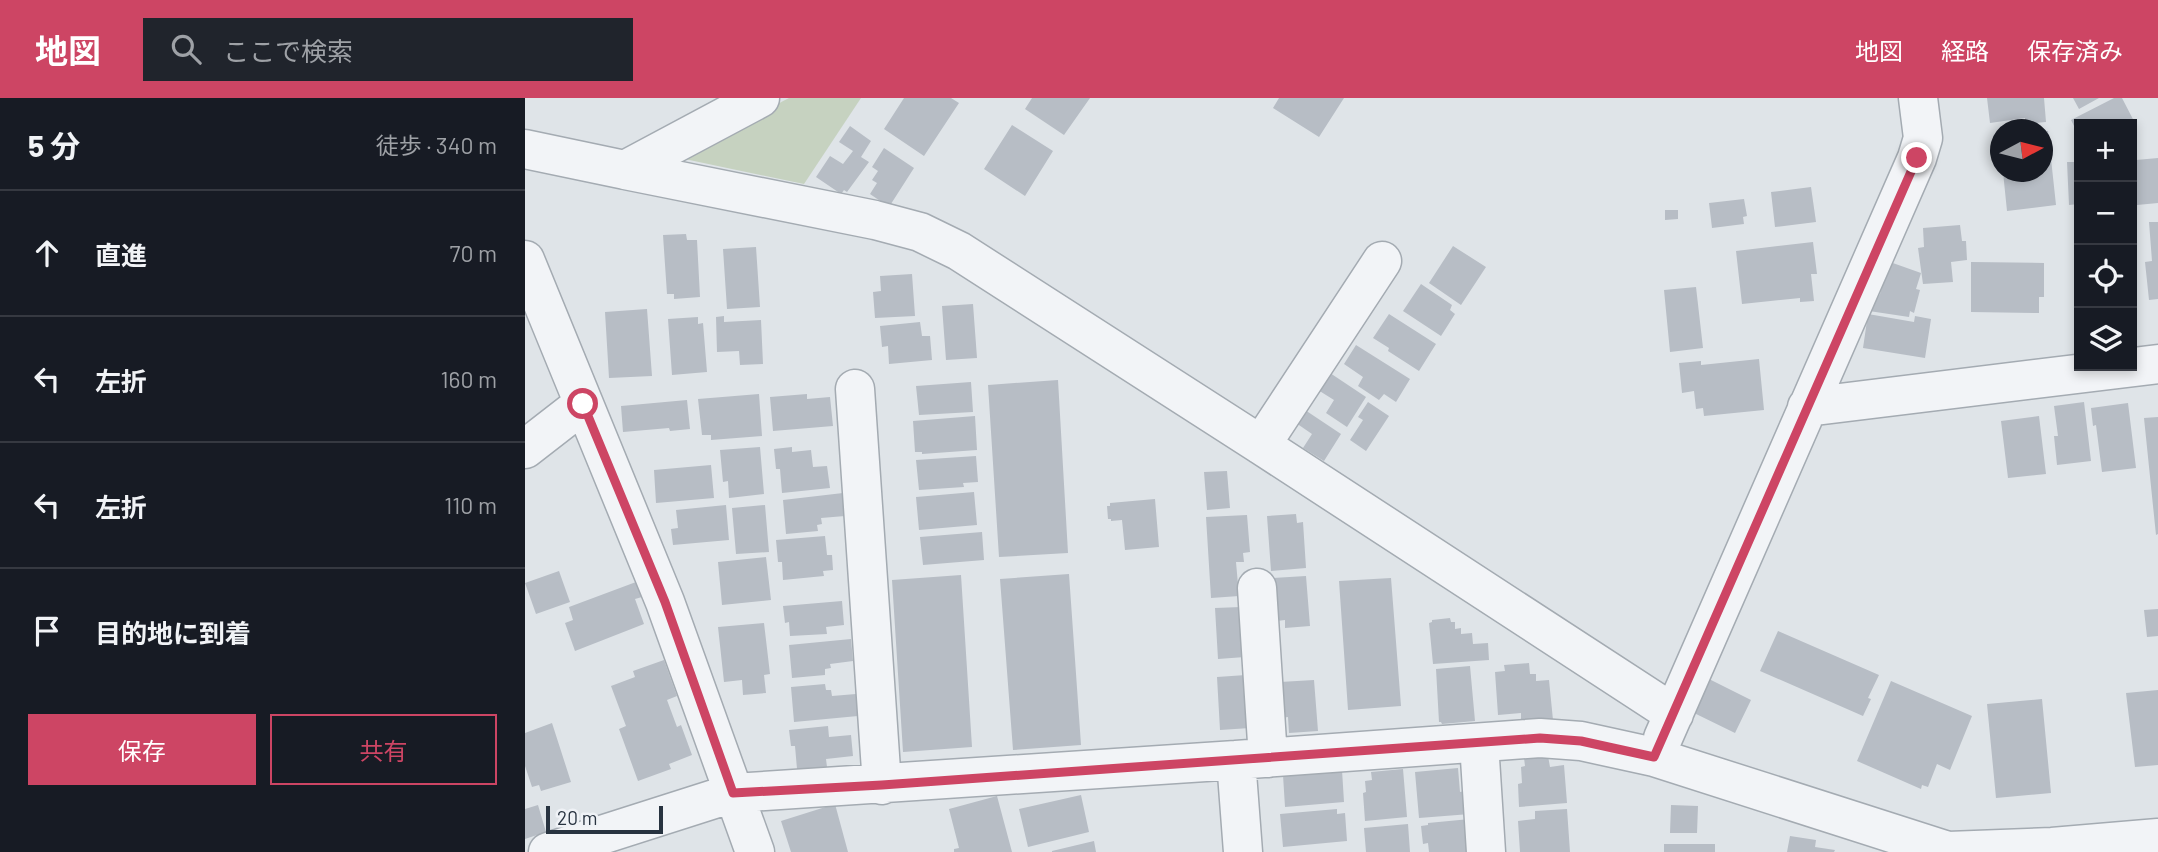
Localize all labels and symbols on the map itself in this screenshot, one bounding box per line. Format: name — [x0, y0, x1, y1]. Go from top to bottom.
north arrow — [1990, 119, 2053, 182]
route end — [1901, 142, 1932, 173]
route start — [567, 388, 598, 419]
scale bar — [546, 803, 663, 835]

